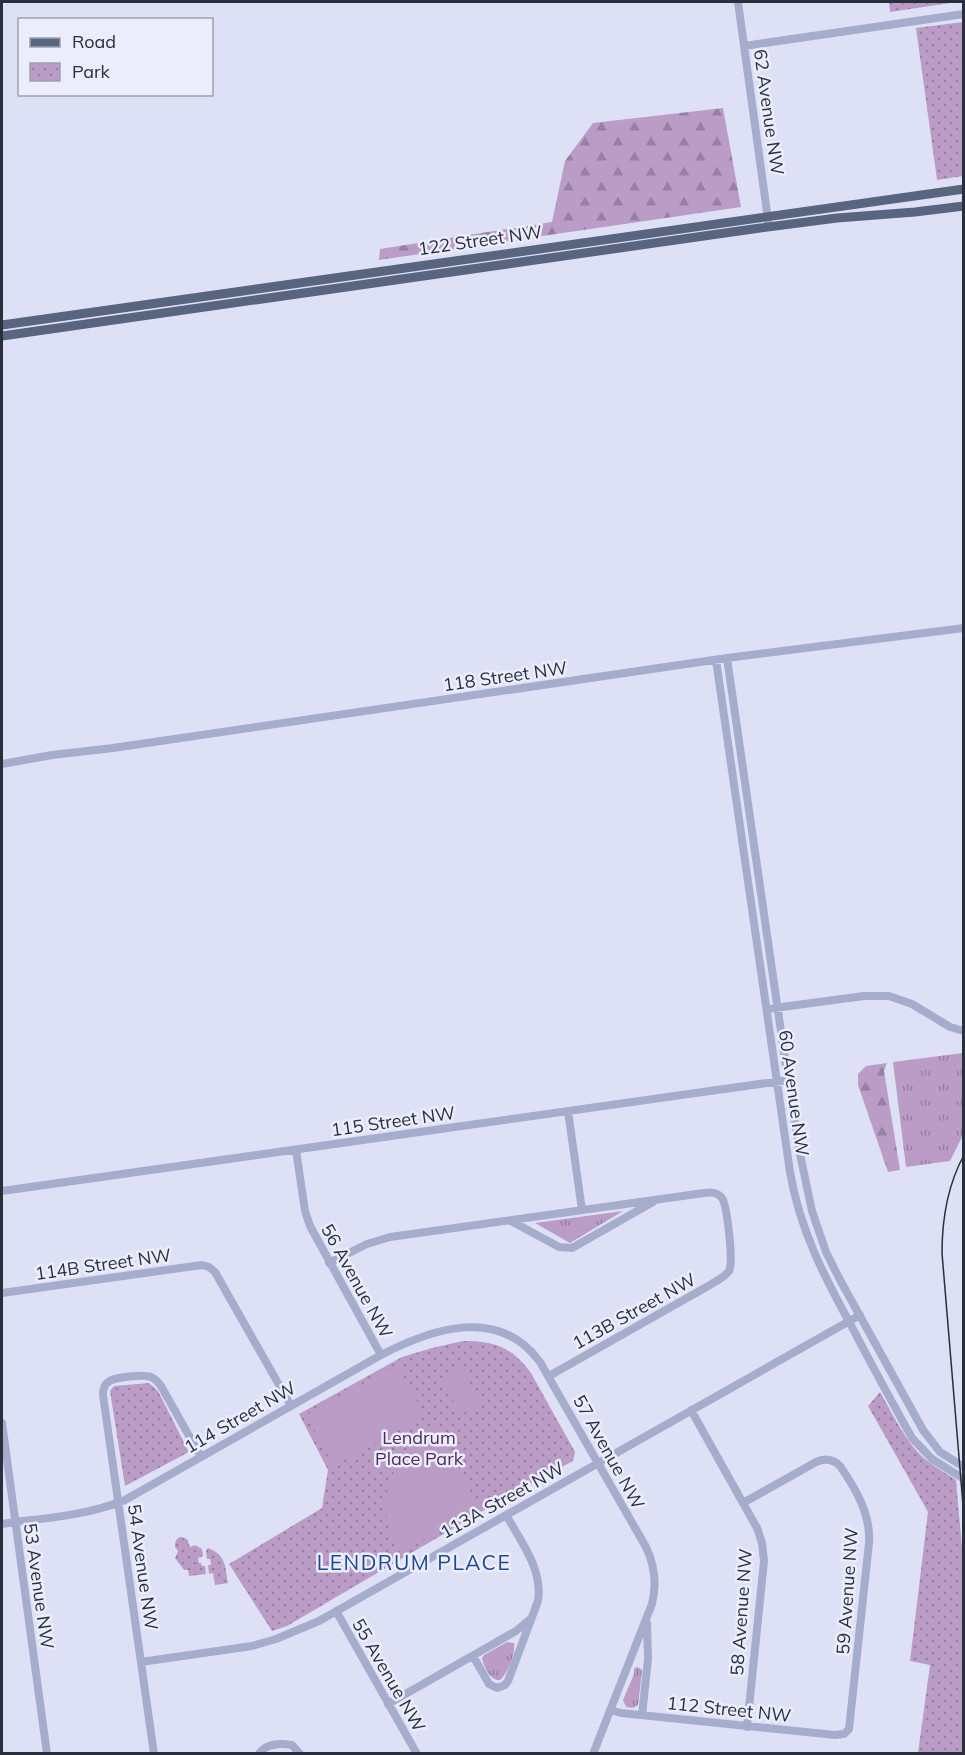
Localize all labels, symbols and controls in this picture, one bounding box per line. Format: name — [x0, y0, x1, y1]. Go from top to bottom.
legend — [18, 18, 213, 96]
text: Road — [72, 30, 116, 53]
street label: 62 Avenue NW — [749, 47, 789, 177]
text: Park — [72, 60, 111, 83]
street label: 122 Street NW — [416, 220, 544, 260]
street label: 118 Street NW — [441, 656, 569, 696]
street label: 60 Avenue NW — [774, 1028, 814, 1158]
street label: 115 Street NW — [329, 1101, 457, 1141]
street label: 56 Avenue NW — [316, 1220, 398, 1342]
street label: 114B Street NW — [33, 1243, 173, 1285]
street label: 113B Street NW — [568, 1268, 700, 1354]
street label: 114 Street NW — [180, 1376, 300, 1458]
street label: 57 Avenue NW — [568, 1391, 650, 1513]
park label: Lendrum Place Park — [375, 1426, 464, 1470]
street label: 113A Street NW — [436, 1456, 568, 1544]
street label: 54 Avenue NW — [123, 1502, 163, 1632]
street label: 53 Avenue NW — [19, 1521, 59, 1651]
street label: 59 Avenue NW — [831, 1527, 863, 1655]
street label: 58 Avenue NW — [725, 1548, 757, 1676]
district label: LENDRUM PLACE — [317, 1549, 511, 1575]
street label: 55 Avenue NW — [347, 1614, 431, 1736]
street label: 112 Street NW — [666, 1691, 792, 1727]

